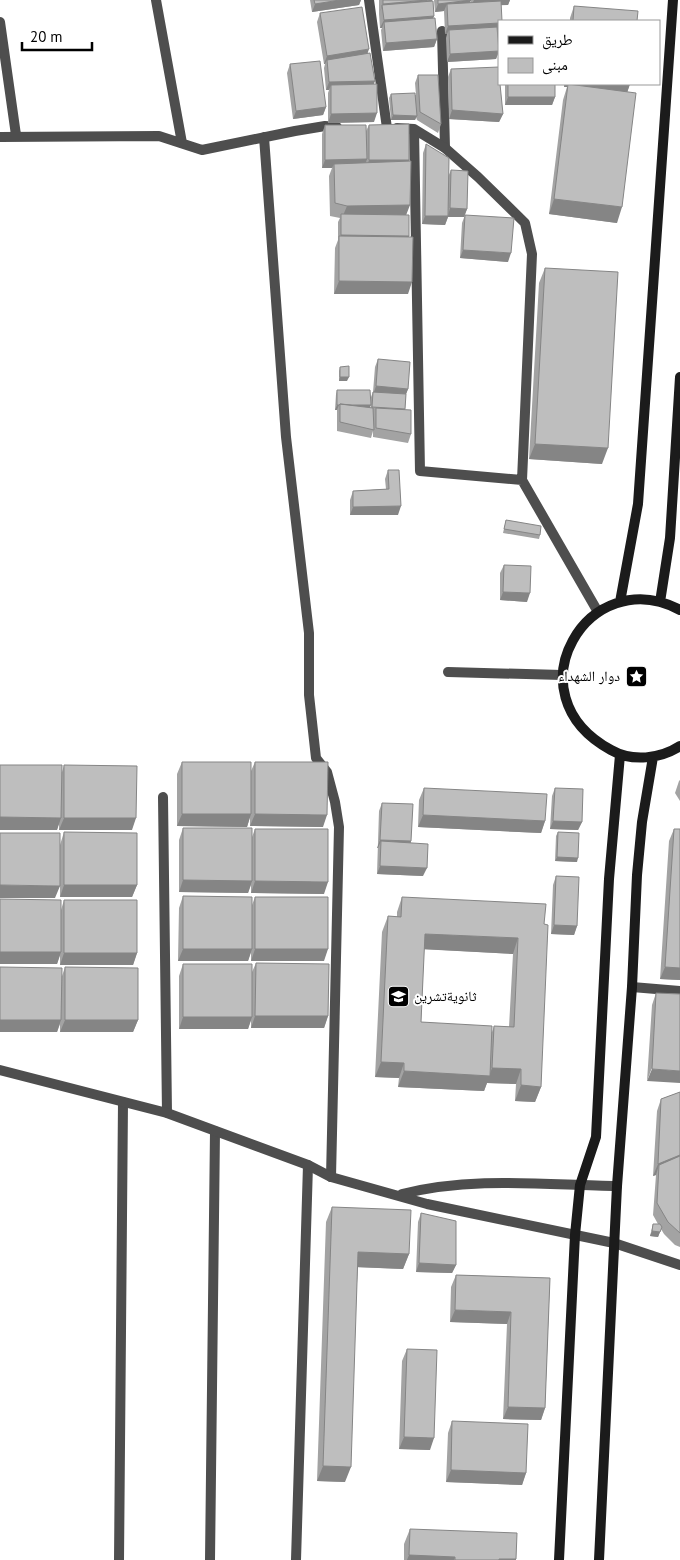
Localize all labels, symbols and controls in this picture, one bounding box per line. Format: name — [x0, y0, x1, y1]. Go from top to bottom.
scale bar — [22, 20, 92, 52]
legend — [498, 20, 660, 85]
text: 20 m — [30, 27, 63, 46]
text: طريق — [542, 30, 573, 50]
text: مبنى — [542, 55, 568, 75]
place icon: دوار الشهداء — [624, 664, 648, 688]
place label: دوار الشهداء — [558, 667, 620, 685]
school or university icon: ثانويةتشرين — [386, 984, 410, 1008]
place label: ثانويةتشرين — [414, 987, 477, 1005]

